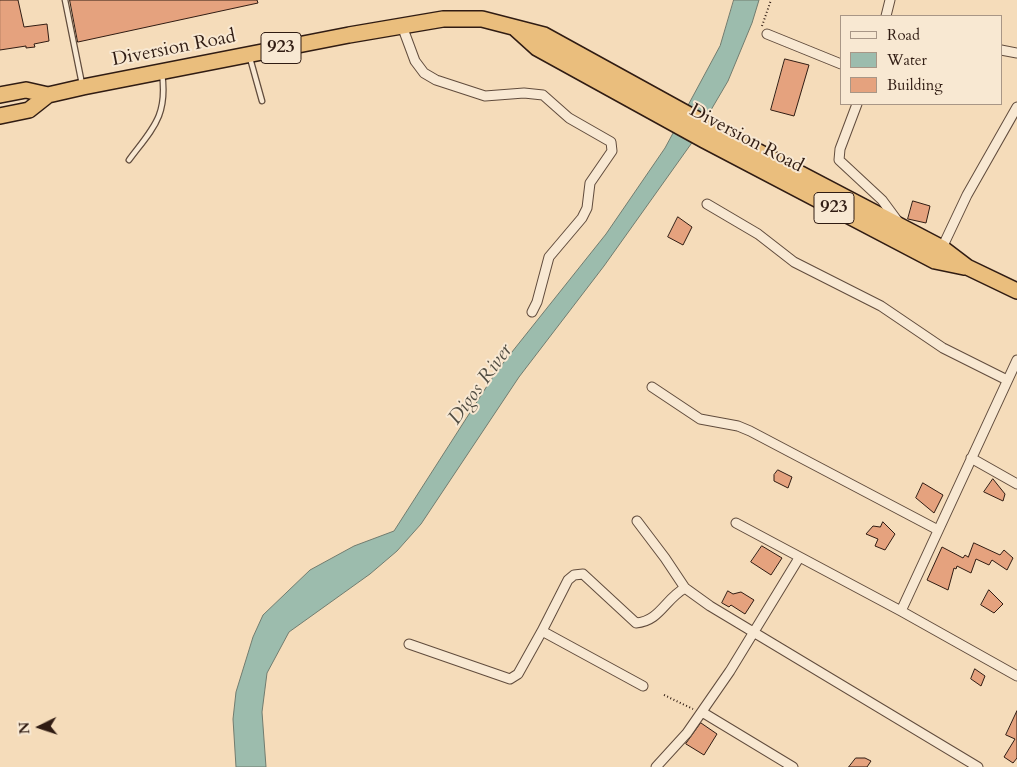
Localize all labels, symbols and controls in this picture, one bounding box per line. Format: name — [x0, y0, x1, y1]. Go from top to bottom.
legend — [840, 15, 1002, 105]
text: Road — [887, 25, 920, 45]
street label: Diversion Road — [110, 26, 238, 72]
road number: 923 — [261, 32, 301, 64]
text: Water — [887, 50, 927, 70]
text: Building — [887, 75, 943, 95]
street label: Diversion Road — [685, 99, 807, 179]
road number: 923 — [814, 192, 854, 224]
water label: Digos River — [444, 340, 518, 430]
north arrow — [15, 702, 65, 752]
text: N — [15, 721, 34, 735]

